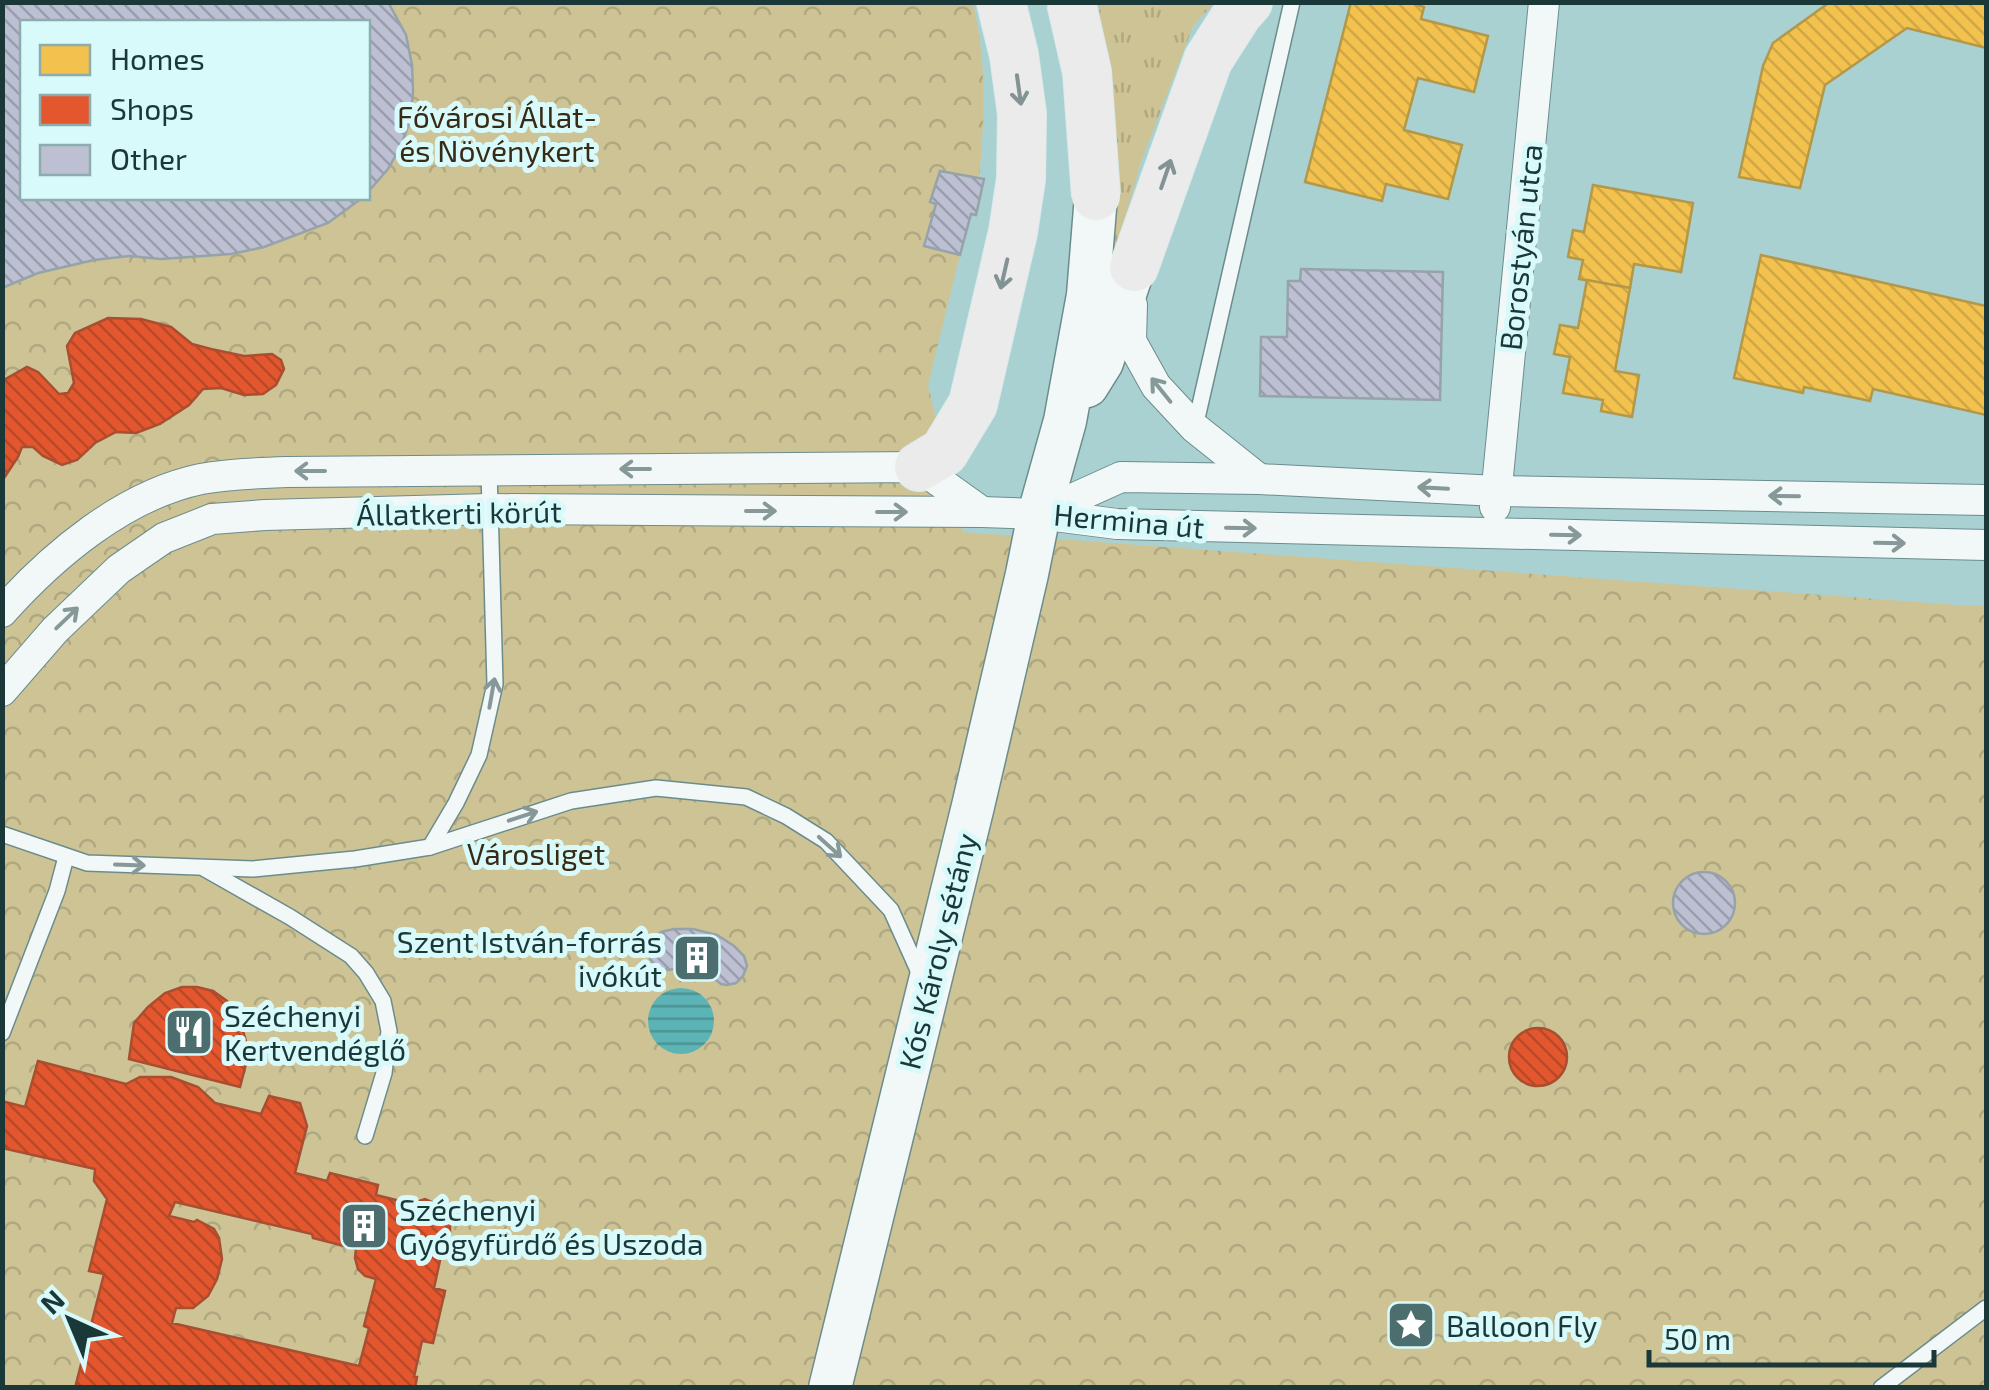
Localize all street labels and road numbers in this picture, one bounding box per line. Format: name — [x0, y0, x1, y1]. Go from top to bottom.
street label: Borostyán utca — [1491, 142, 1549, 352]
street label: Állatkerti körút — [356, 492, 562, 532]
street label: Hermina út — [1052, 495, 1206, 545]
street label: Kós Károly sétány — [890, 829, 984, 1073]

